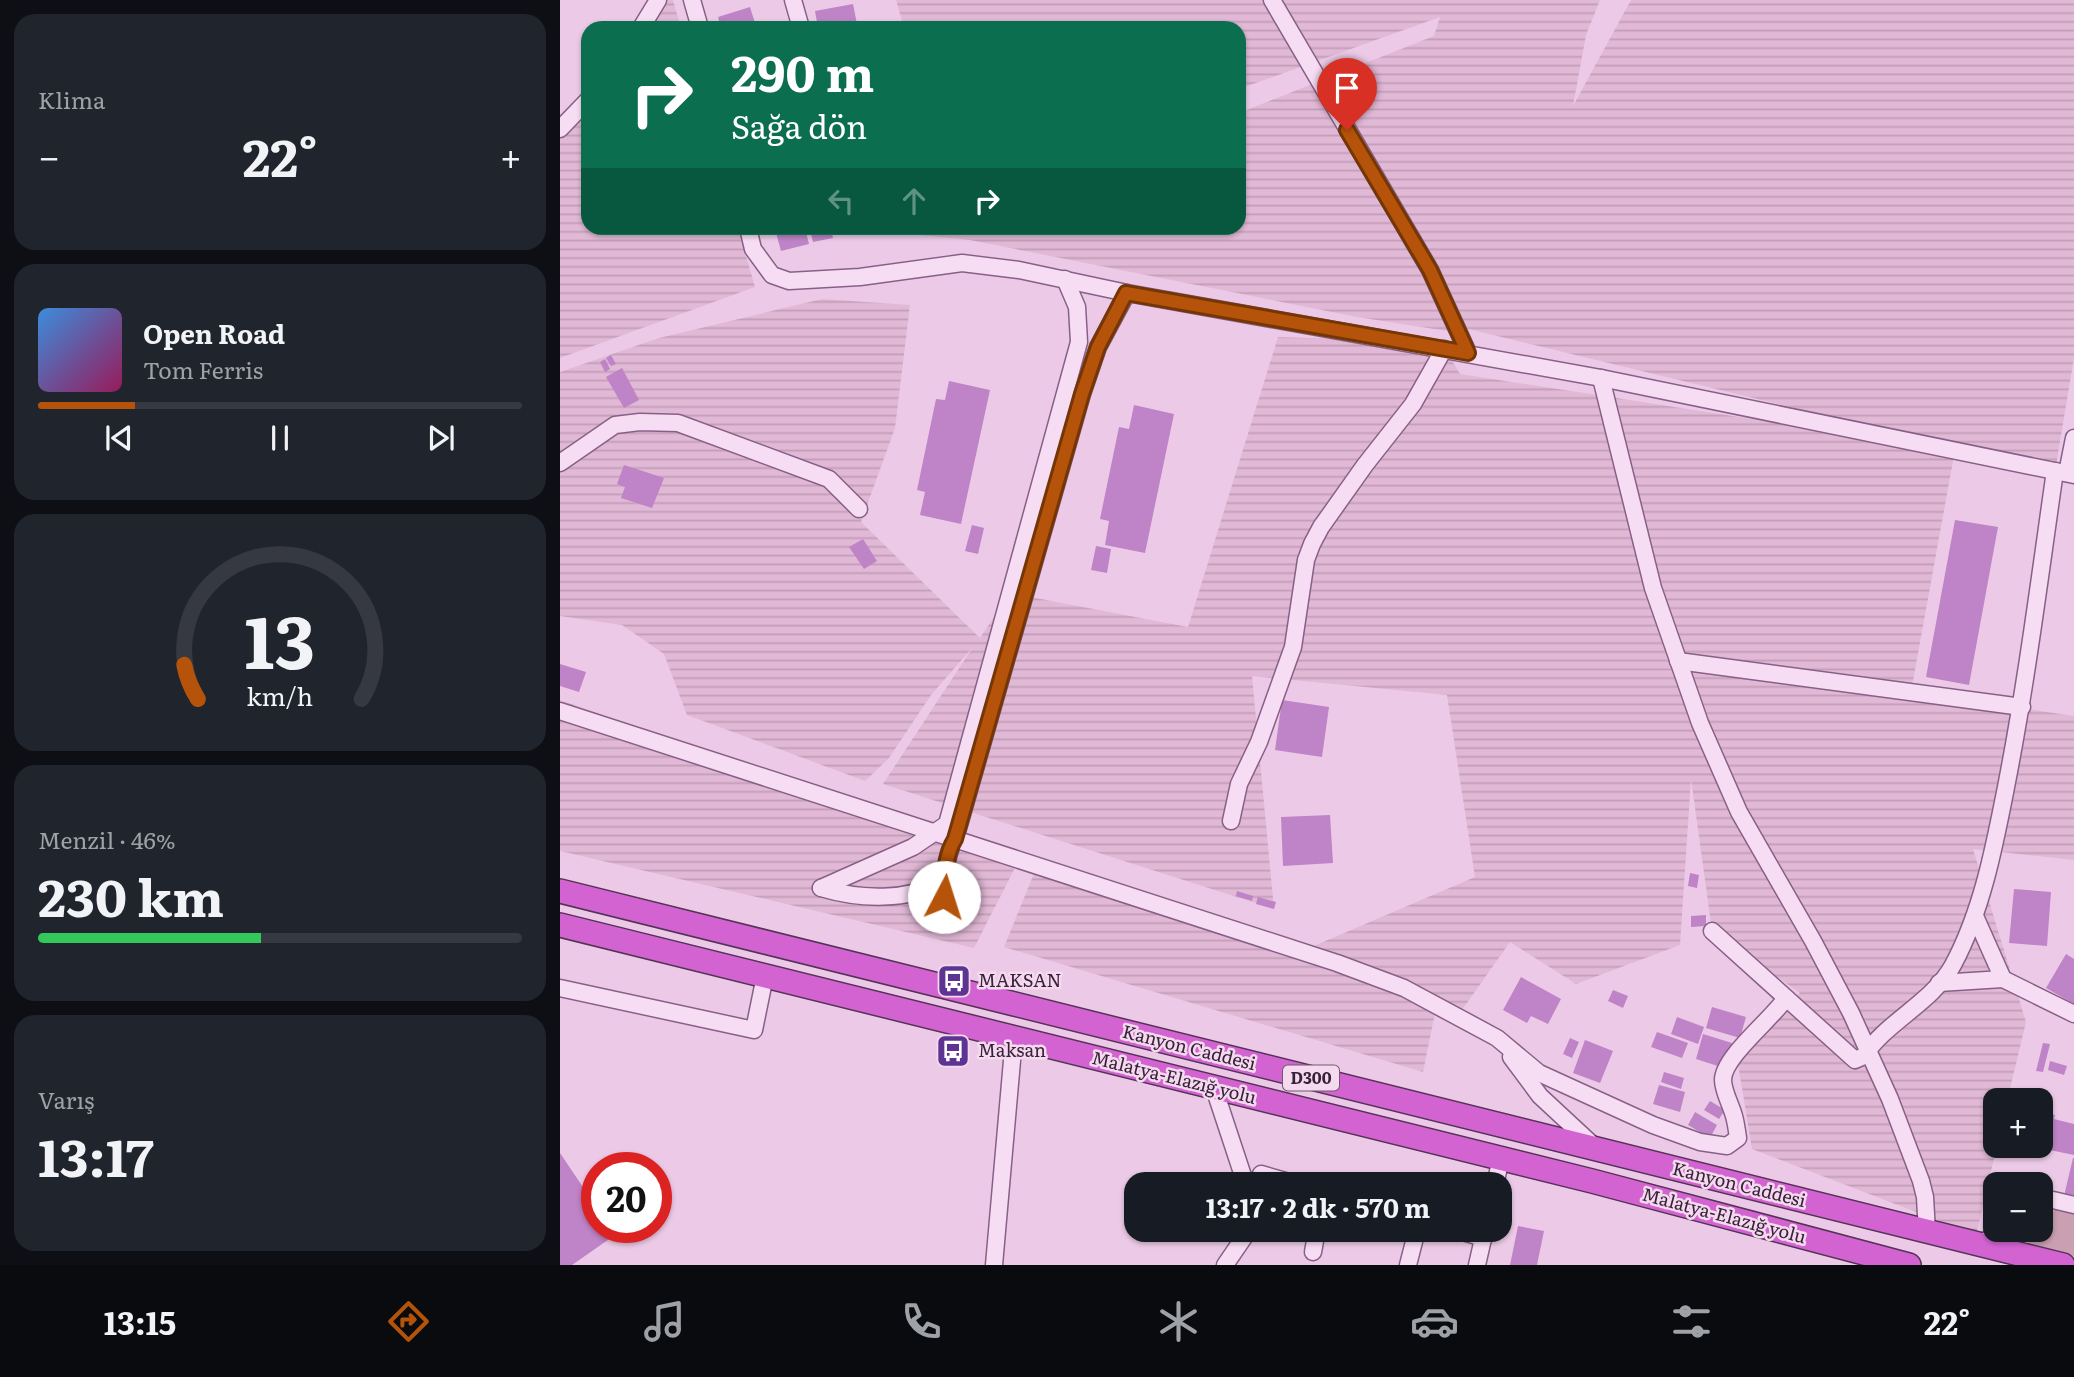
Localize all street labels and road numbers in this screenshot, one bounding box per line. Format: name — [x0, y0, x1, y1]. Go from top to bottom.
street label: Kanyon Caddesi — [1120, 1017, 1259, 1076]
street label: Malatya-Elazığ yolu — [1089, 1043, 1260, 1110]
road number: D300 — [1283, 1066, 1339, 1090]
street label: Kanyon Caddesi — [1670, 1154, 1809, 1213]
street label: Malatya-Elazığ yolu — [1639, 1180, 1809, 1249]

